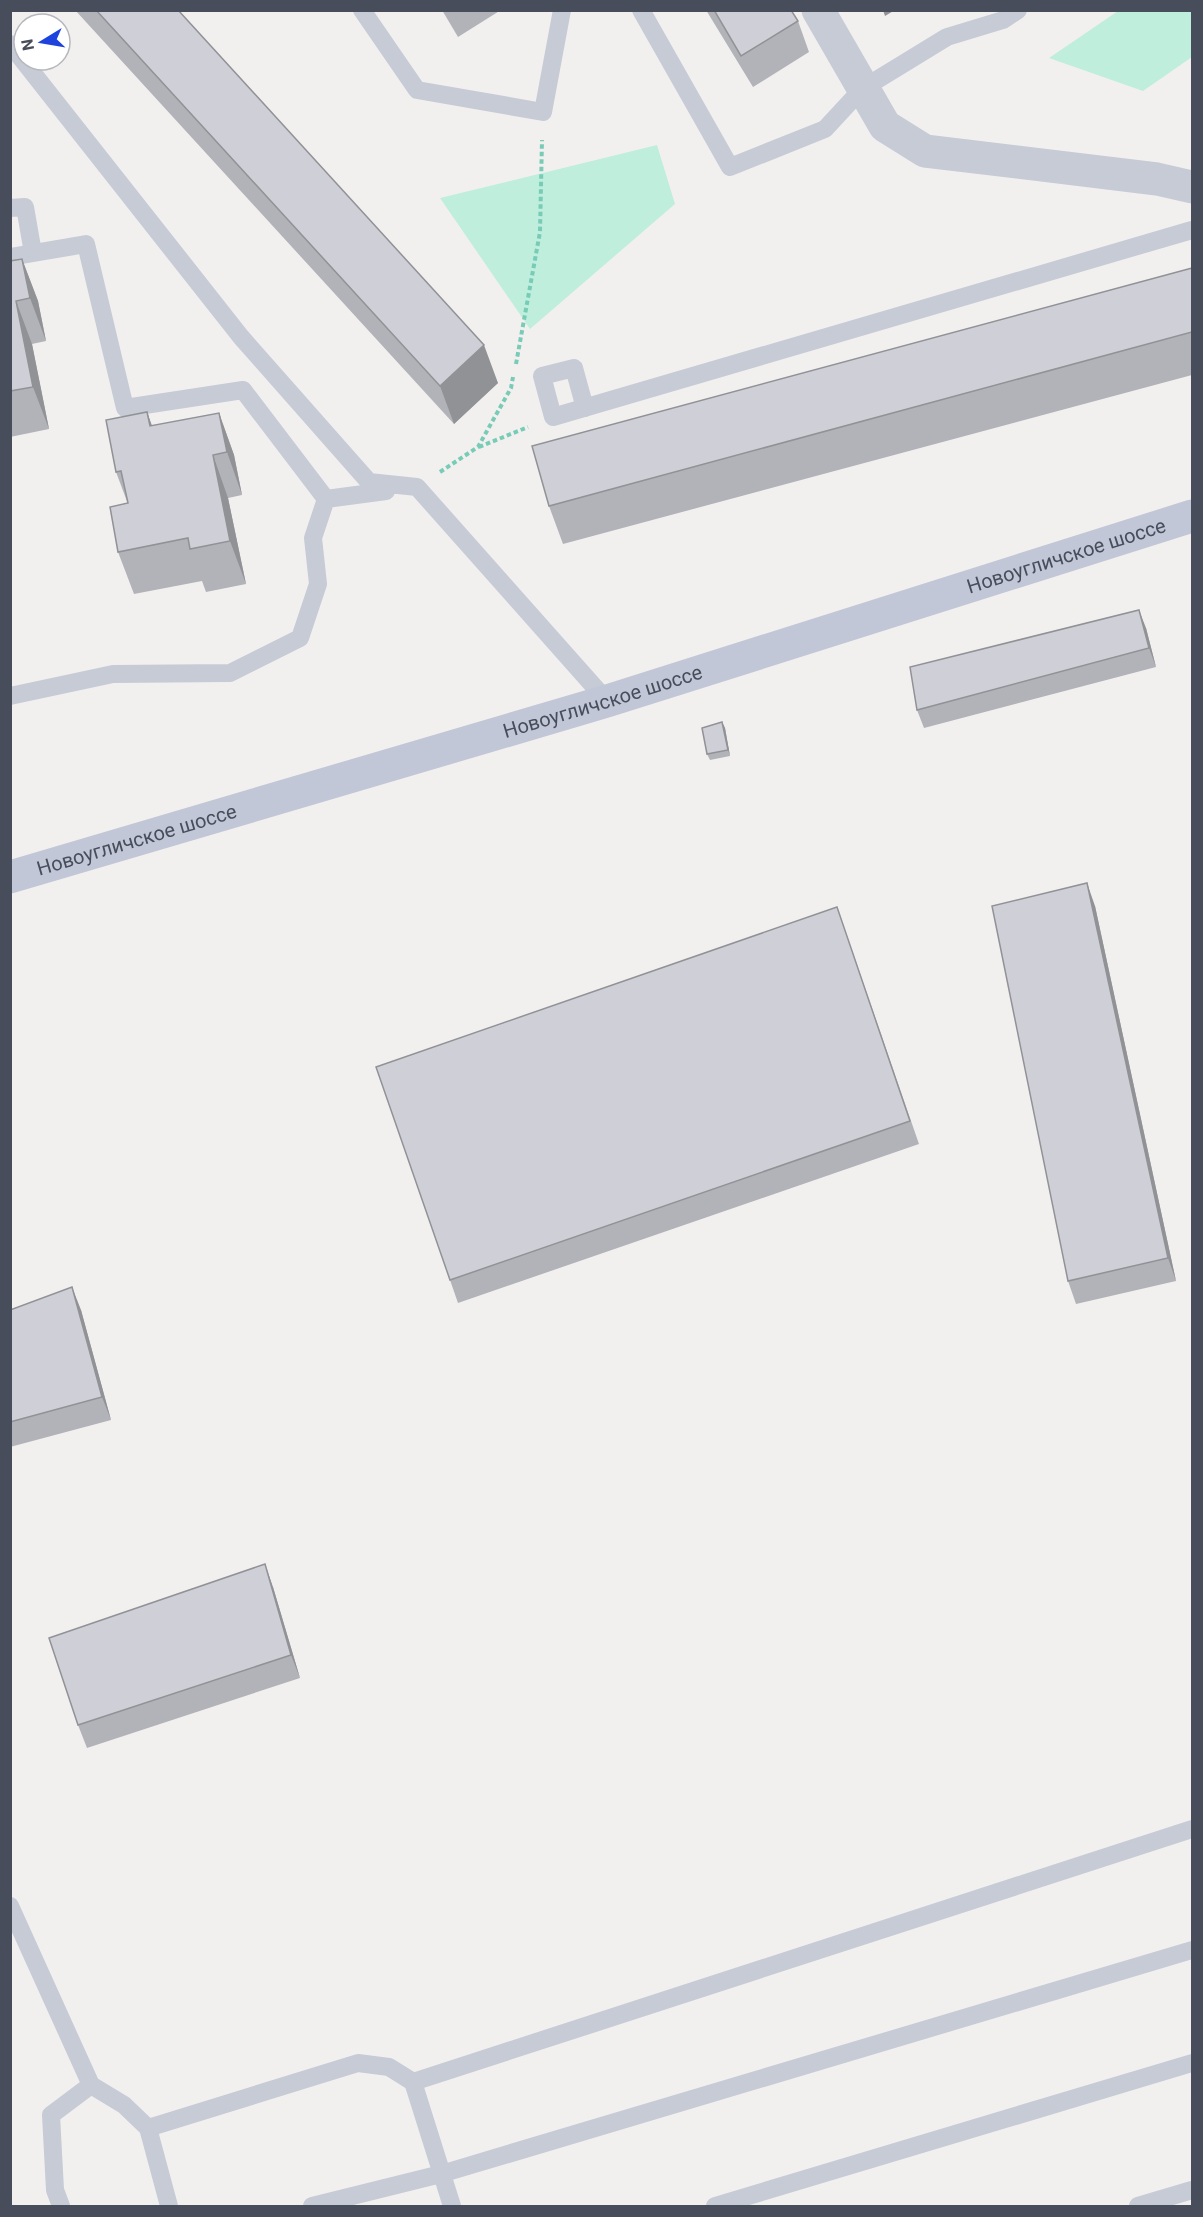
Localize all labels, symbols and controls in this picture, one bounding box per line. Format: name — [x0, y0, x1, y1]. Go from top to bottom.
north arrow — [12, 12, 72, 72]
text: N — [17, 37, 38, 52]
street label: Новоугличское шоссе — [964, 513, 1169, 598]
street label: Новоугличское шоссе — [500, 660, 705, 743]
street label: Новоугличское шоссе — [34, 799, 239, 880]

